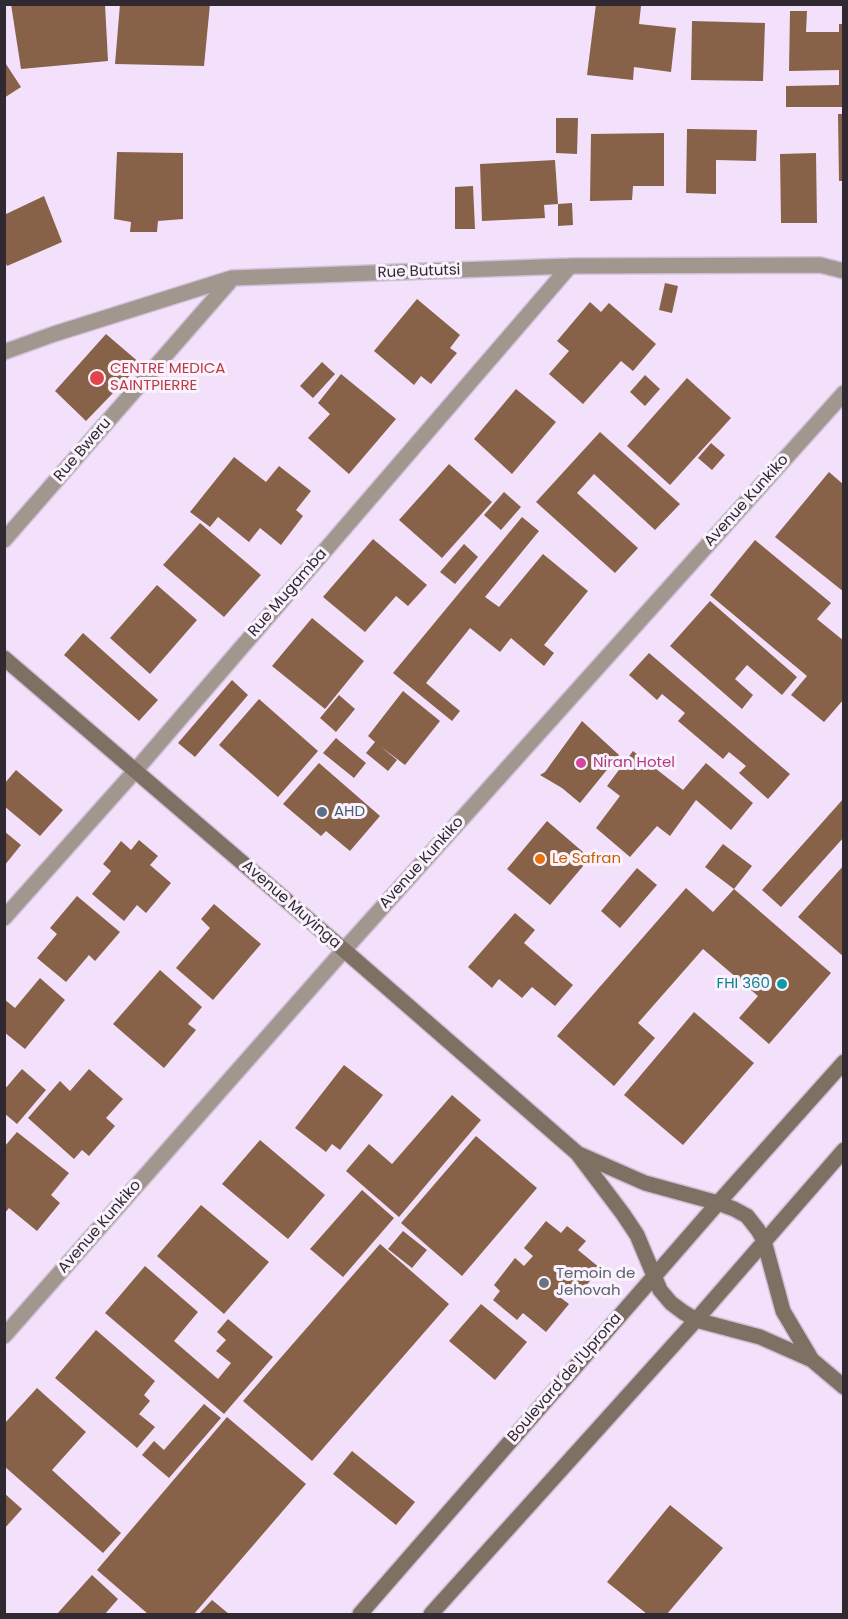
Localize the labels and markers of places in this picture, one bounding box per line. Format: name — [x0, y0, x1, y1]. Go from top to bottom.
place label: CENTRE MEDICA SAINTPIERRE — [110, 360, 225, 395]
marker: CENTRE MEDICA SAINTPIERRE — [88, 369, 106, 387]
place label: Niran Hotel — [593, 754, 675, 772]
marker: Niran Hotel — [574, 756, 588, 770]
place label: AHD — [334, 803, 365, 821]
marker: AHD — [315, 805, 329, 819]
place label: Le Safran — [552, 850, 621, 868]
marker: Le Safran — [533, 852, 547, 866]
place label: FHI 360 — [717, 975, 770, 993]
marker: FHI 360 — [775, 977, 789, 991]
place label: Temoin de Jehovah — [556, 1265, 635, 1300]
marker: Temoin de Jehovah — [537, 1276, 551, 1290]

